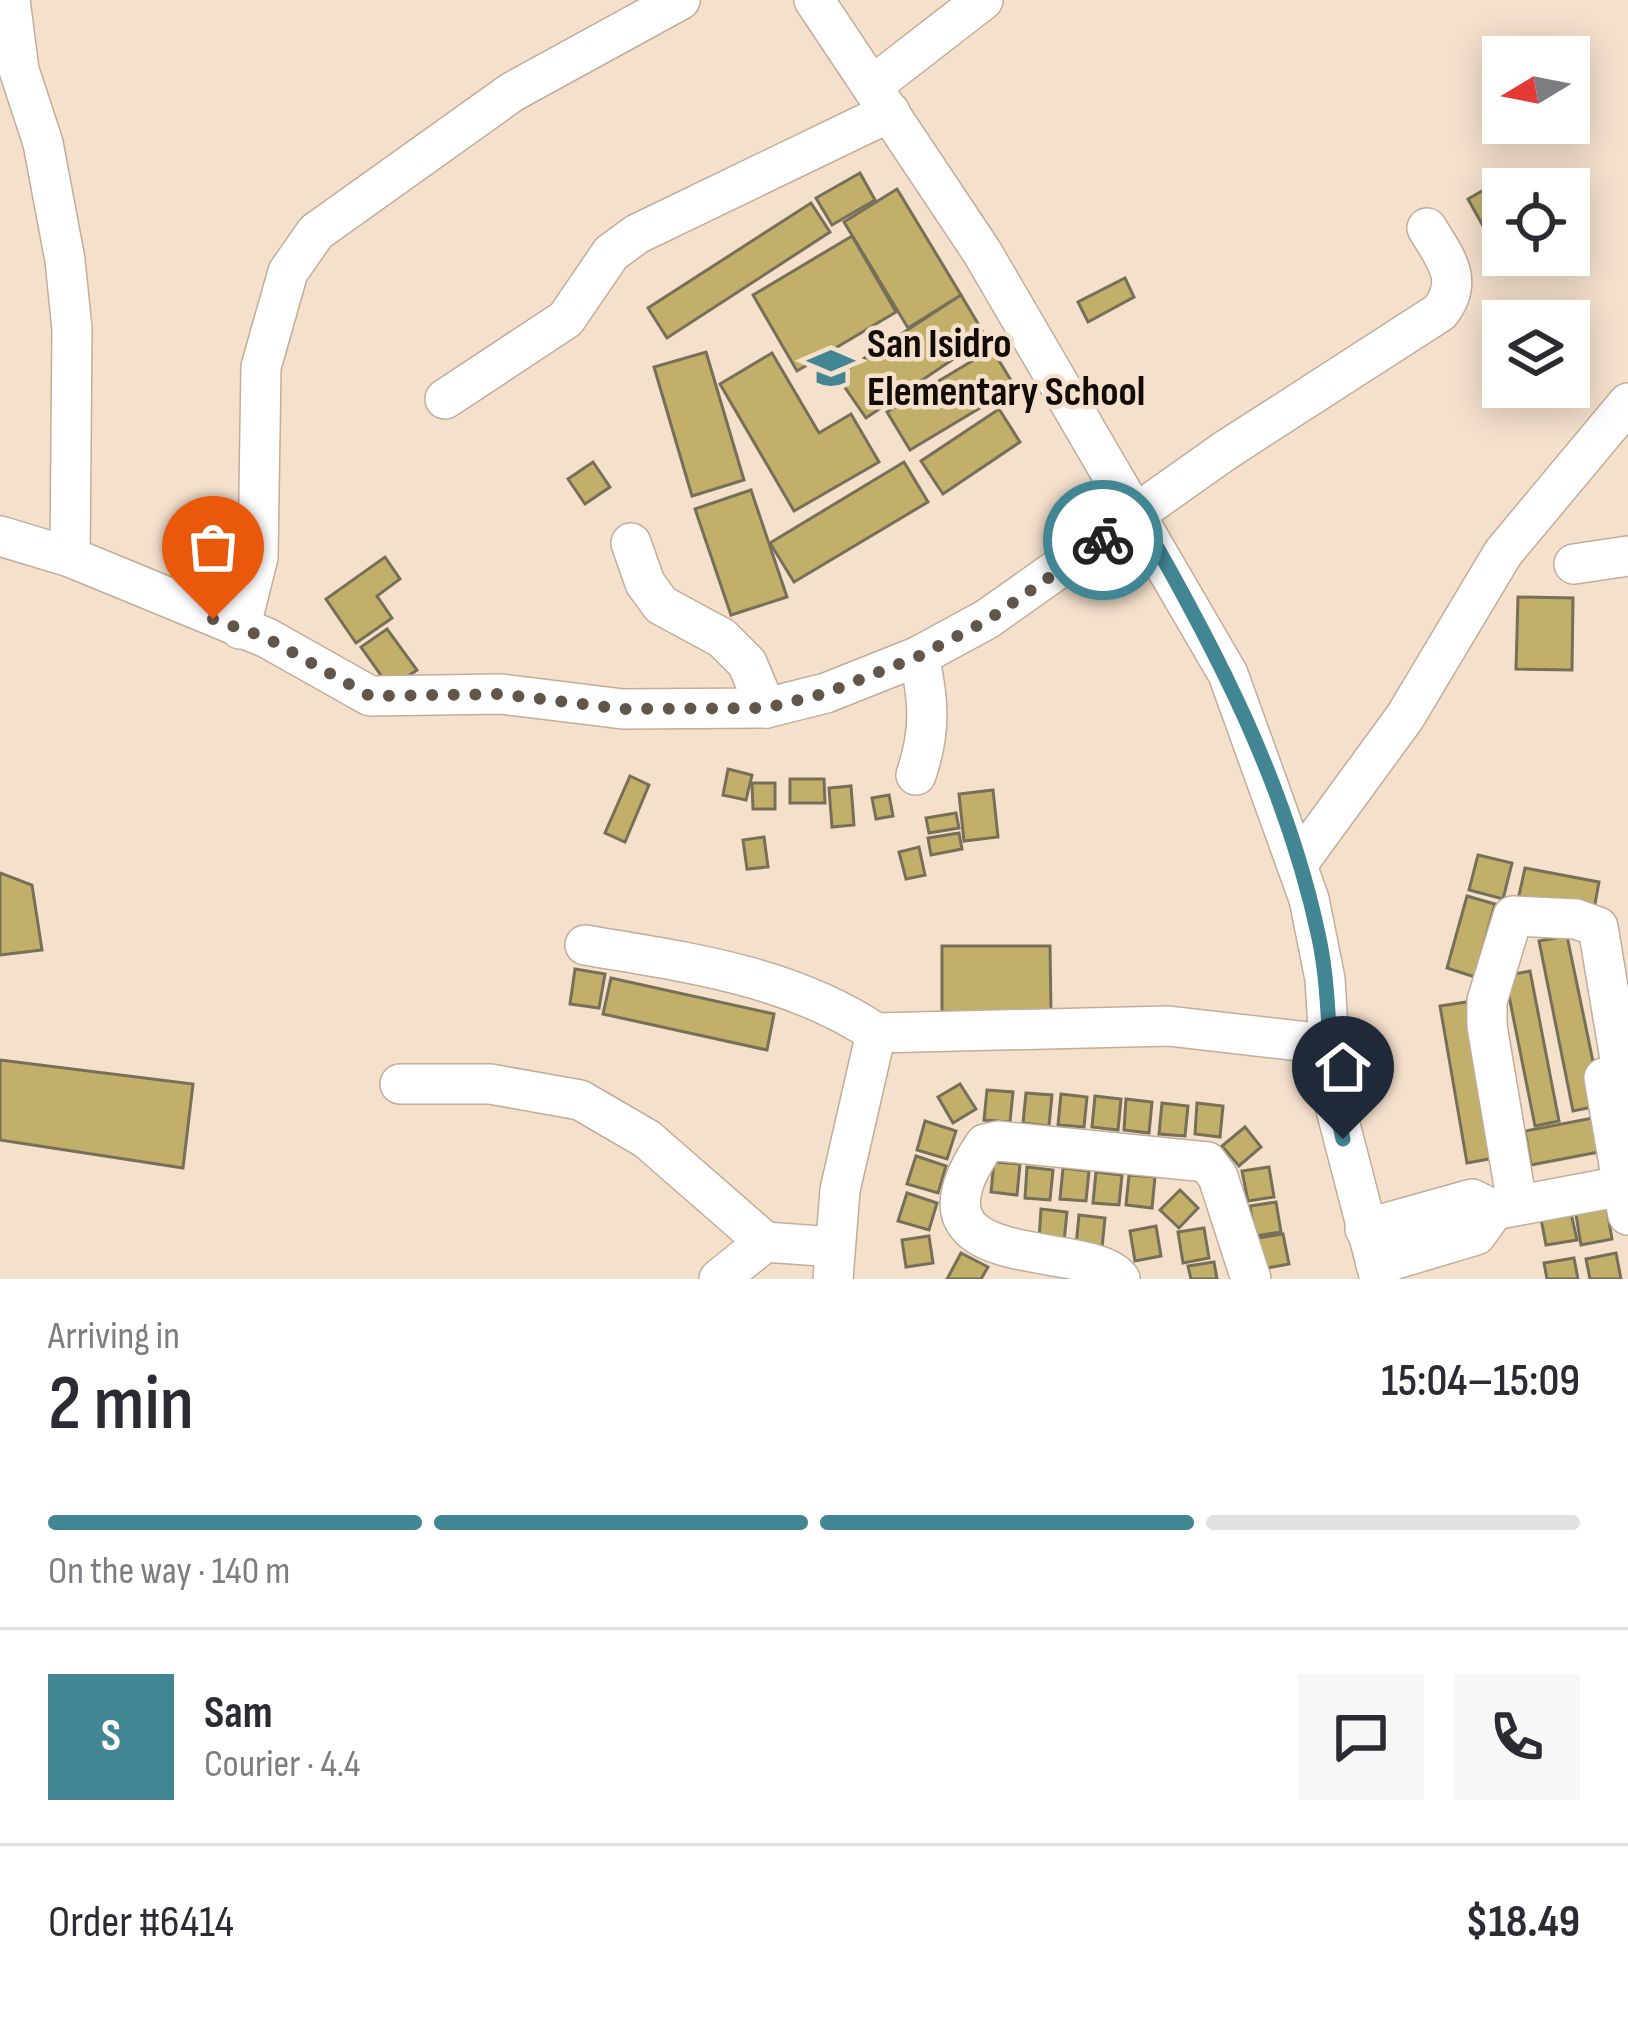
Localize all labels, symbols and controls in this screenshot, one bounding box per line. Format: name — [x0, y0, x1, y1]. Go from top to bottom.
north arrow — [1482, 36, 1590, 144]
map controls — [1482, 36, 1590, 408]
button: locate — [1482, 168, 1590, 276]
button: layers — [1482, 300, 1590, 408]
place label: San Isidro Elementary School — [867, 319, 1145, 418]
school or university icon: San Isidro Elementary School — [806, 343, 856, 393]
courier — [1043, 480, 1163, 600]
pin — [162, 496, 264, 619]
icon: bike — [1070, 507, 1136, 573]
icon: bag — [180, 514, 246, 580]
pin — [1292, 1016, 1394, 1139]
icon: home — [1310, 1034, 1376, 1100]
text: Arriving in — [48, 1313, 180, 1360]
text: 15:04–15:09 — [1381, 1354, 1580, 1409]
text: 2 min — [48, 1358, 194, 1451]
text: On the way · 140 m — [48, 1548, 290, 1595]
button: chat — [1298, 1674, 1424, 1800]
button: phone — [1454, 1674, 1580, 1800]
text: Sam — [204, 1686, 273, 1741]
text: S — [101, 1709, 121, 1764]
text: Courier · 4.4 — [204, 1741, 360, 1788]
text: Order #6414 — [48, 1895, 234, 1950]
text: $18.49 — [1465, 1895, 1580, 1950]

